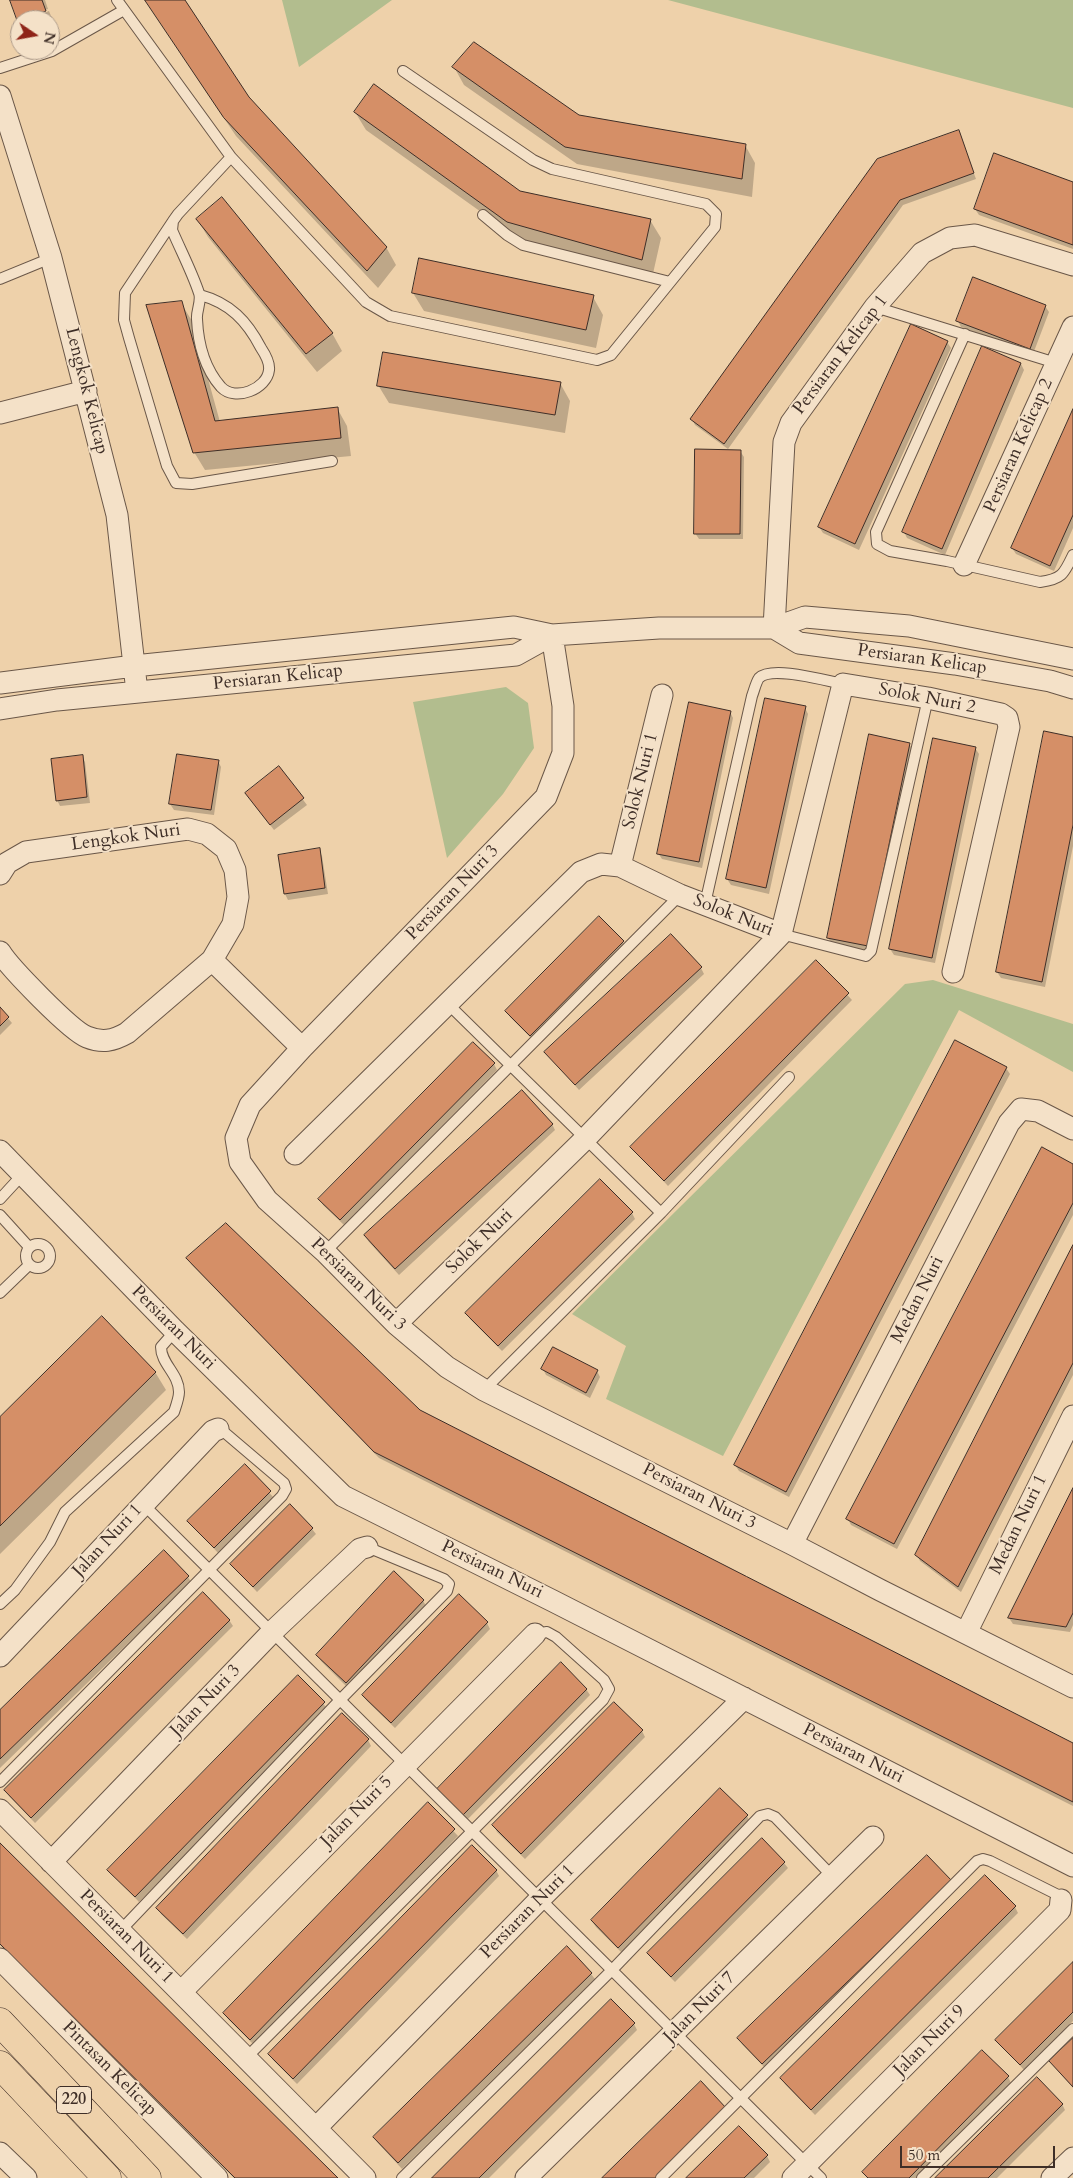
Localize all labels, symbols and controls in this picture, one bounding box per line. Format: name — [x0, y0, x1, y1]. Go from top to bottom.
north arrow — [10, 10, 60, 60]
text: N — [39, 30, 60, 46]
street label: Persiaran Kelicap 1 — [789, 291, 893, 419]
street label: Lengkok Kelicap — [60, 325, 112, 457]
street label: Persiaran Kelicap 2 — [980, 376, 1058, 516]
street label: Persiaran Kelicap — [856, 640, 988, 680]
street label: Persiaran Kelicap — [212, 660, 344, 696]
street label: Solok Nuri 2 — [877, 679, 977, 719]
street label: Solok Nuri 1 — [619, 731, 663, 831]
street label: Lengkok Nuri — [70, 820, 182, 856]
street label: Persiaran Nuri 3 — [402, 841, 504, 945]
street label: Solok Nuri — [690, 890, 776, 942]
street label: Solok Nuri — [442, 1205, 518, 1279]
street label: Persiaran Nuri 3 — [306, 1234, 410, 1336]
street label: Medan Nuri — [887, 1253, 949, 1347]
street label: Persiaran Nuri — [126, 1281, 220, 1375]
street label: Persiaran Nuri 3 — [639, 1459, 759, 1535]
street label: Medan Nuri 1 — [986, 1472, 1052, 1578]
street label: Jalan Nuri 1 — [69, 1500, 147, 1582]
street label: Persiaran Nuri — [438, 1536, 546, 1604]
street label: Jalan Nuri 3 — [166, 1660, 246, 1742]
street label: Persiaran Nuri — [799, 1719, 907, 1789]
street label: Jalan Nuri 5 — [317, 1772, 397, 1852]
street label: Persiaran Nuri 1 — [476, 1860, 580, 1964]
street label: Persiaran Nuri 1 — [74, 1885, 178, 1989]
street label: Jalan Nuri 7 — [660, 1968, 740, 2048]
street label: Jalan Nuri 9 — [890, 2001, 970, 2081]
street label: Pintasan Kelicap — [57, 2017, 161, 2121]
road number: 220 — [56, 2086, 92, 2114]
scale bar — [903, 2136, 1058, 2168]
text: 50 m — [908, 2145, 940, 2165]

